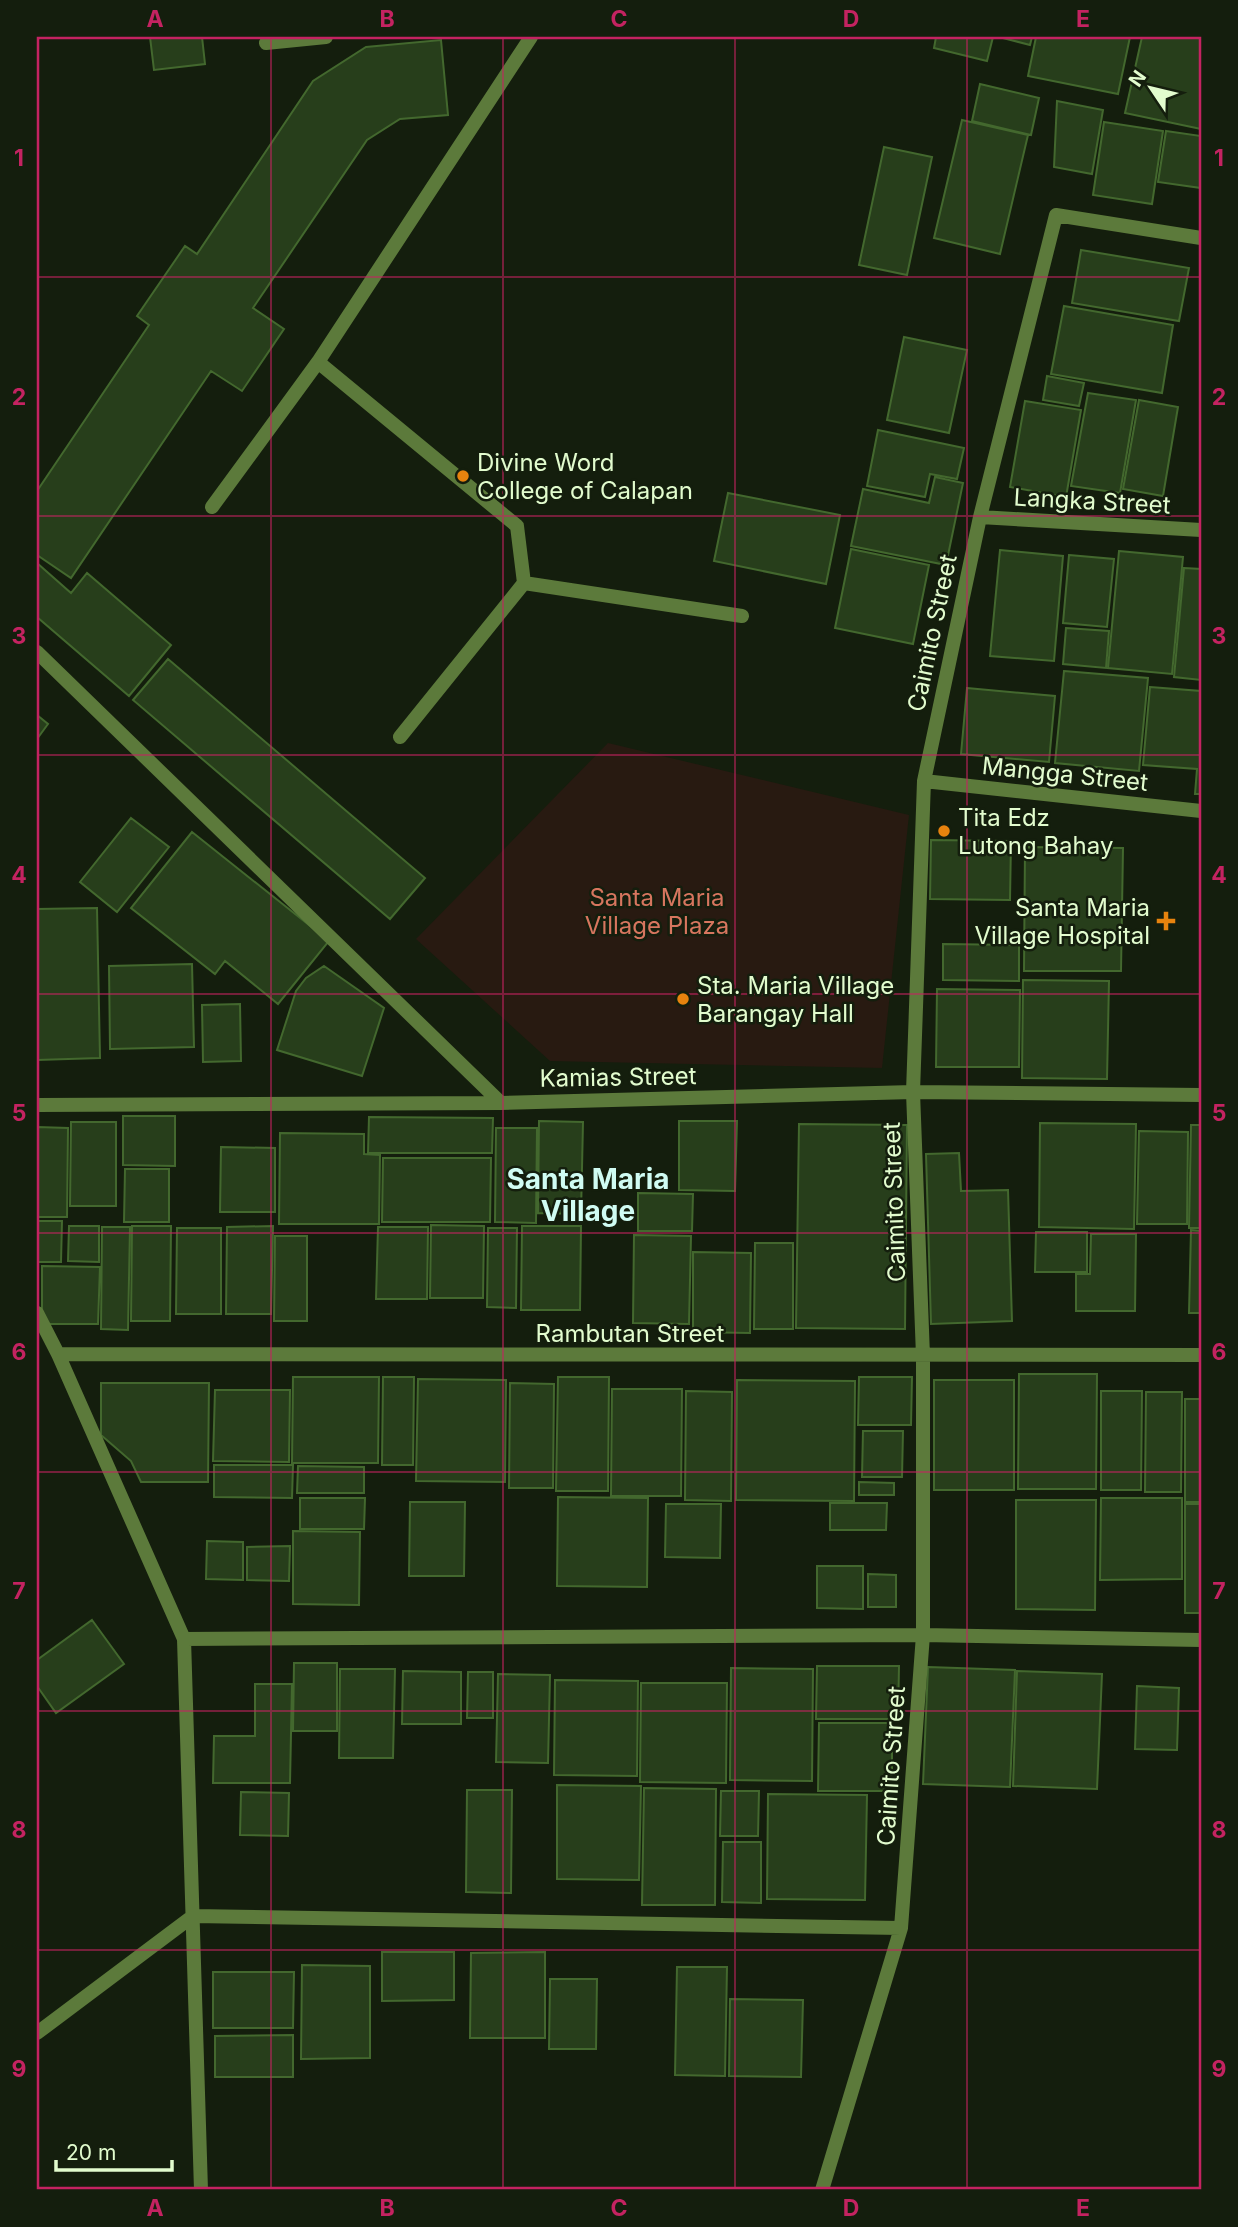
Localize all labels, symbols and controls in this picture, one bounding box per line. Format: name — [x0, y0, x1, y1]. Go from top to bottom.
text: A — [146, 5, 164, 33]
text: B — [379, 5, 395, 33]
text: C — [610, 5, 628, 33]
text: D — [843, 5, 859, 33]
text: E — [1076, 5, 1090, 33]
north arrow — [1116, 52, 1186, 122]
text: N — [1124, 66, 1151, 91]
text: 1 — [14, 144, 24, 172]
text: 1 — [1214, 144, 1224, 172]
text: 2 — [12, 383, 26, 411]
text: 2 — [1212, 383, 1226, 411]
place label: Divine Word College of Calapan — [477, 448, 693, 505]
marker: Divine Word College of Calapan — [455, 468, 471, 484]
street label: Langka Street — [1013, 482, 1171, 520]
street label: Caimito Street — [901, 552, 963, 714]
text: 3 — [12, 622, 26, 650]
text: 3 — [1212, 622, 1226, 650]
street label: Mangga Street — [981, 751, 1150, 797]
place label: Tita Edz Lutong Bahay — [958, 803, 1113, 860]
marker: Tita Edz Lutong Bahay — [936, 823, 952, 839]
text: 4 — [11, 861, 27, 889]
text: 4 — [1211, 861, 1227, 889]
park label: Santa Maria Village Plaza — [585, 883, 729, 940]
place label: Santa Maria Village Hospital — [974, 893, 1150, 950]
marker: Santa Maria Village Hospital — [1156, 911, 1176, 931]
place label: Sta. Maria Village Barangay Hall — [697, 971, 894, 1028]
marker: Sta. Maria Village Barangay Hall — [675, 991, 691, 1007]
street label: Kamias Street — [539, 1061, 697, 1093]
text: 5 — [12, 1099, 26, 1127]
text: 5 — [1212, 1099, 1226, 1127]
street label: Caimito Street — [877, 1121, 911, 1283]
district label: Santa Maria Village — [506, 1162, 670, 1228]
street label: Rambutan Street — [536, 1319, 725, 1348]
text: 6 — [12, 1338, 26, 1366]
text: 6 — [1212, 1338, 1226, 1366]
text: 7 — [12, 1577, 26, 1605]
text: 7 — [1212, 1577, 1226, 1605]
street label: Caimito Street — [871, 1685, 911, 1847]
text: 8 — [12, 1816, 26, 1844]
text: 8 — [1212, 1816, 1226, 1844]
text: 9 — [12, 2055, 26, 2083]
text: 9 — [1212, 2055, 1226, 2083]
scale bar — [56, 2129, 172, 2173]
text: 20 m — [66, 2140, 116, 2165]
text: A — [146, 2194, 164, 2222]
text: B — [379, 2194, 395, 2222]
text: C — [610, 2194, 628, 2222]
text: D — [843, 2194, 859, 2222]
text: E — [1076, 2194, 1090, 2222]

